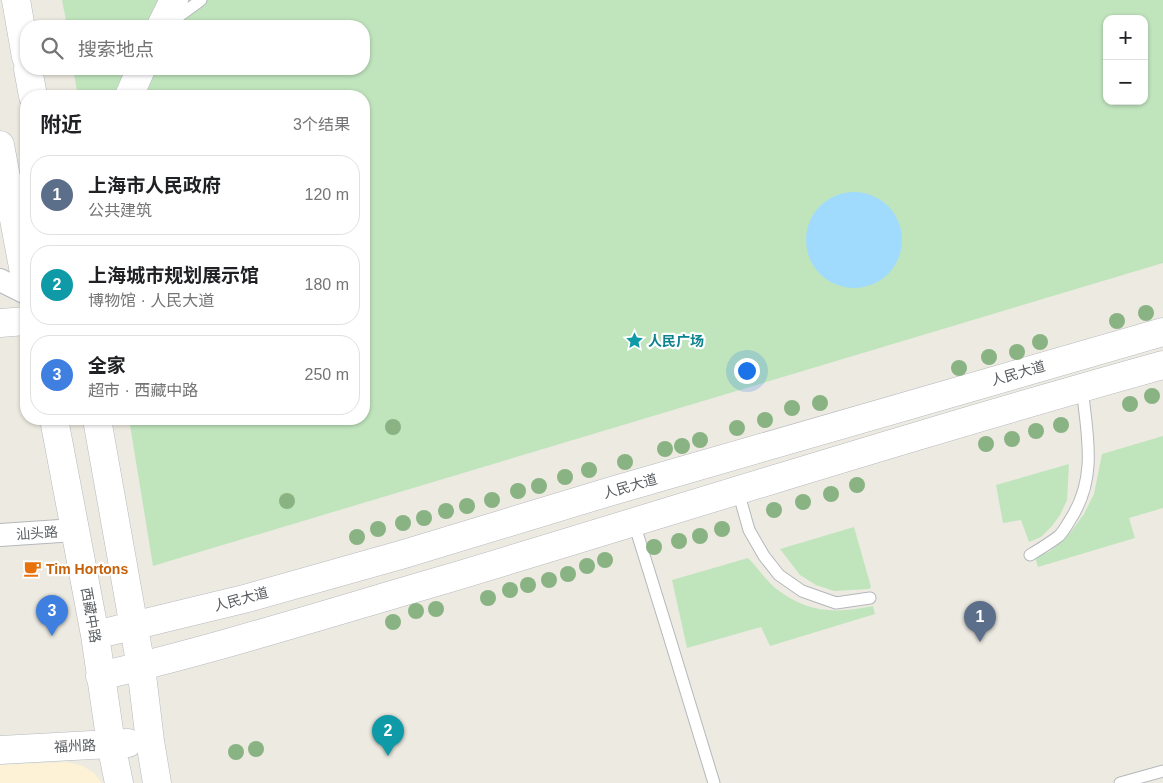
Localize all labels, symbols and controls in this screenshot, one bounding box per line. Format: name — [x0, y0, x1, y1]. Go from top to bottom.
map controls — [1103, 15, 1148, 105]
button: + — [1103, 15, 1148, 60]
search box — [20, 20, 370, 75]
icon: search — [38, 34, 66, 62]
text: 搜索地点 — [78, 39, 154, 60]
button: − — [1103, 60, 1148, 105]
text: 附近 — [40, 113, 82, 136]
text: 3个结果 — [293, 116, 350, 133]
text: 上海市人民政府 — [88, 175, 221, 196]
text: 1 — [53, 186, 61, 203]
text: 120 m — [305, 186, 349, 203]
text: 公共建筑 — [88, 202, 152, 219]
text: 上海城市规划展示馆 — [88, 265, 259, 286]
text: 2 — [53, 276, 61, 293]
text: 180 m — [305, 276, 349, 293]
text: 博物馆 · 人民大道 — [88, 292, 214, 309]
place icon: 人民广场 — [624, 331, 644, 351]
place label: 人民广场 — [648, 333, 704, 349]
text: 全家 — [88, 355, 126, 376]
your location — [734, 358, 760, 384]
street label: 人民大道 — [989, 358, 1047, 388]
text: 3 — [53, 366, 61, 383]
text: 250 m — [305, 366, 349, 383]
text: 超市 · 西藏中路 — [88, 382, 198, 399]
street label: 人民大道 — [601, 471, 659, 501]
street label: 汕头路 — [15, 524, 59, 542]
cafe icon: Tim Hortons — [22, 559, 42, 579]
place label: Tim Hortons — [46, 561, 128, 577]
street label: 人民大道 — [212, 584, 270, 614]
street label: 西藏中路 — [78, 586, 104, 644]
pin: 3 — [36, 595, 68, 636]
pin: 1 — [964, 601, 996, 642]
pin: 2 — [372, 715, 404, 756]
street label: 福州路 — [54, 737, 96, 755]

